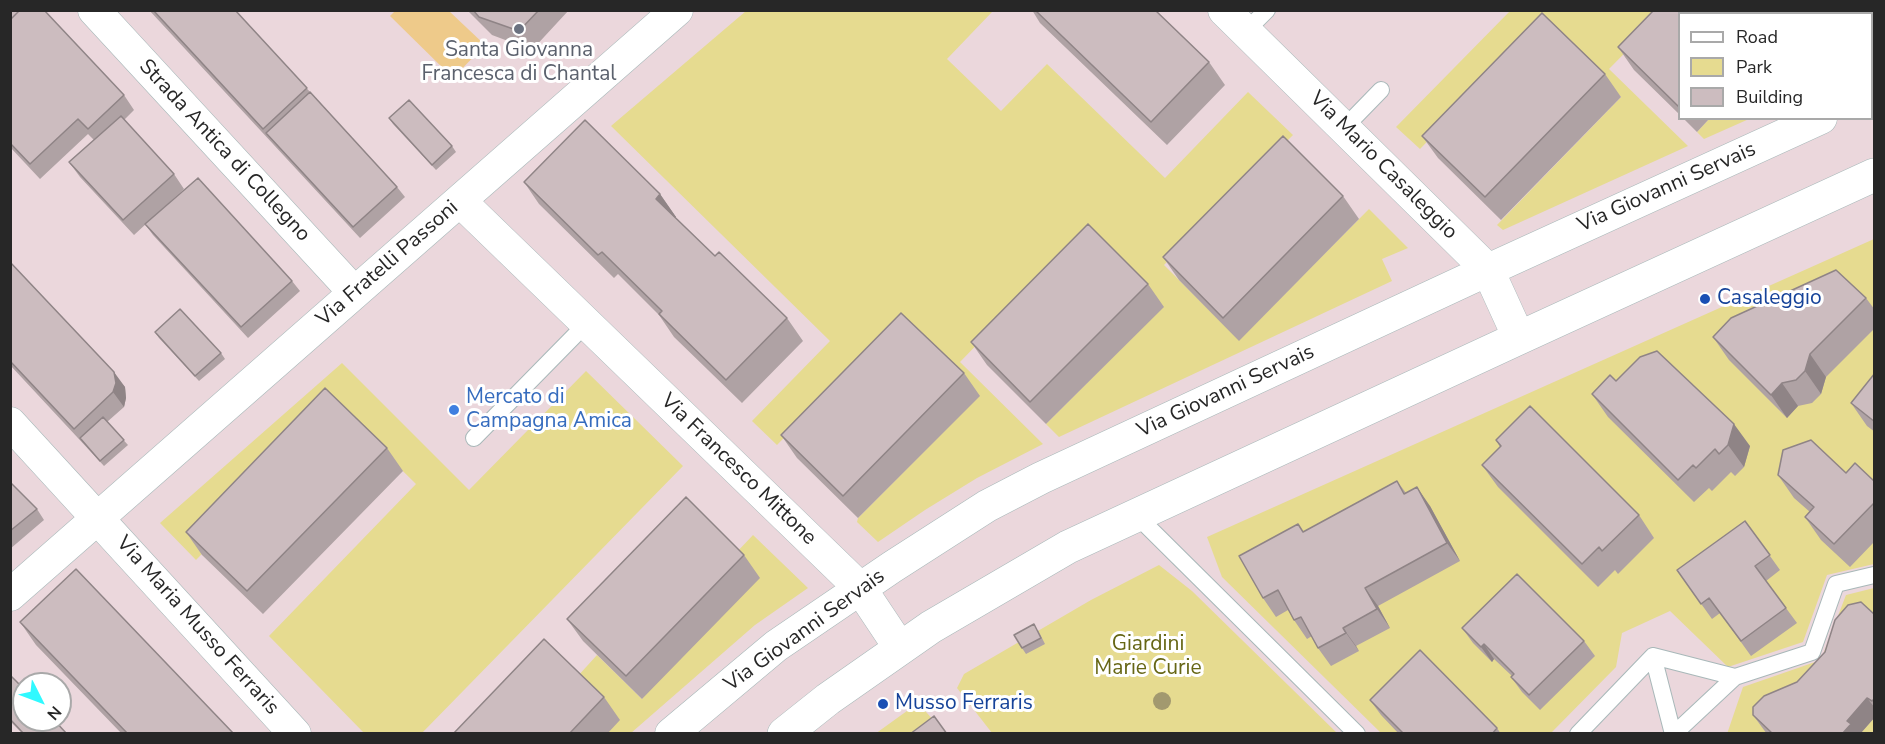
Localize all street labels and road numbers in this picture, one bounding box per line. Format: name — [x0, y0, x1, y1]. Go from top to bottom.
street label: Strada Antica di Collegno — [133, 55, 315, 247]
street label: Via Mario Casaleggio — [1304, 87, 1462, 245]
street label: Via Giovanni Servais — [1574, 137, 1760, 239]
street label: Via Fratelli Passoni — [312, 196, 464, 332]
street label: Via Giovanni Servais — [1134, 340, 1318, 444]
street label: Via Francesco Mittone — [655, 389, 821, 551]
street label: Via Maria Musso Ferraris — [110, 531, 284, 721]
street label: Via Giovanni Servais — [720, 564, 890, 698]

